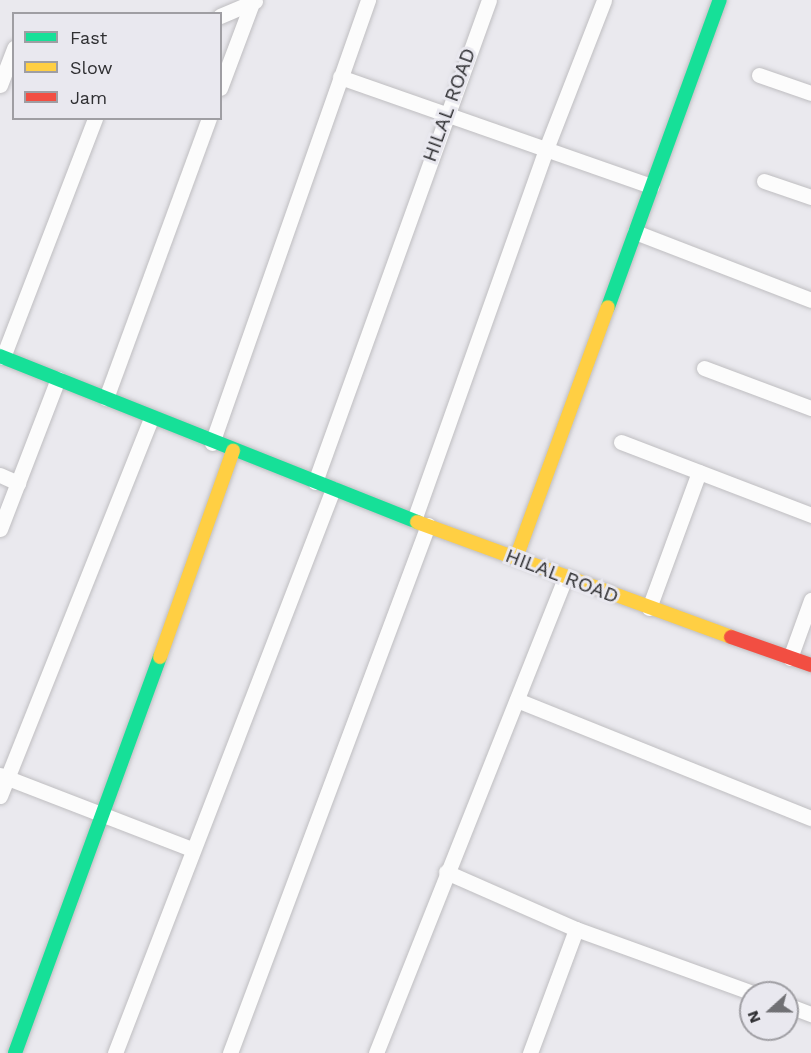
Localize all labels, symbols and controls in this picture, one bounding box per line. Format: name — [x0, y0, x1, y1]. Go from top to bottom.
legend — [12, 12, 222, 120]
text: Fast — [70, 27, 107, 48]
street label: HILAL ROAD — [417, 45, 481, 165]
text: Slow — [70, 57, 113, 78]
text: Jam — [70, 87, 107, 108]
street label: HILAL ROAD — [502, 543, 622, 609]
north arrow — [739, 981, 799, 1041]
text: N — [743, 1008, 765, 1026]

